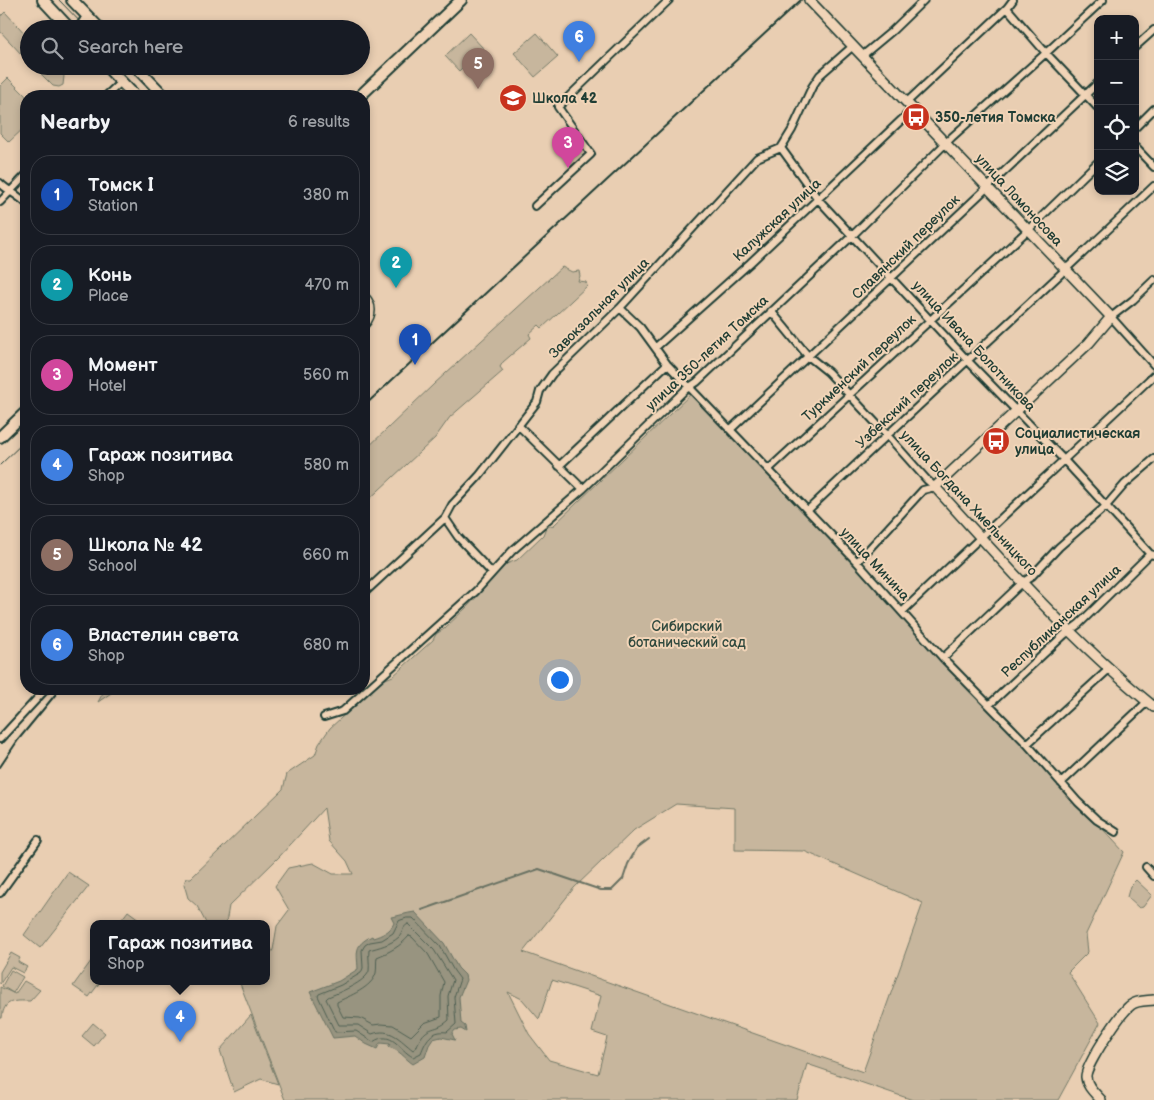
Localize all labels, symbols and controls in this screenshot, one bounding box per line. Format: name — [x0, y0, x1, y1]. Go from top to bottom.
map controls — [1094, 15, 1139, 195]
button: + — [1094, 15, 1139, 60]
search box — [20, 20, 370, 75]
pin: 6 — [563, 21, 595, 62]
icon: search — [38, 34, 66, 62]
text: Search here — [78, 36, 183, 59]
pin: 5 — [462, 48, 494, 89]
button: − — [1094, 60, 1139, 105]
school or university icon: Школа 42 — [498, 83, 528, 113]
place label: Школа 42 — [532, 90, 598, 107]
bus stop icon: 350-летия Томска — [901, 102, 931, 132]
button: locate — [1094, 105, 1139, 150]
place label: 350-летия Томска — [935, 109, 1057, 126]
text: Nearby — [40, 110, 110, 135]
text: 6 results — [288, 113, 350, 132]
pin: 3 — [552, 127, 584, 168]
street label: улица Ломоносова — [972, 150, 1067, 250]
button: layers — [1094, 150, 1139, 195]
text: Томск I — [88, 174, 154, 197]
street label: Калужская улица — [730, 174, 825, 265]
text: 1 — [54, 186, 60, 205]
text: 380 m — [303, 186, 349, 205]
street label: Славянский переулок — [849, 191, 964, 303]
text: Station — [88, 197, 138, 216]
pin: 2 — [380, 247, 412, 288]
street label: Завокзальная улица — [545, 254, 653, 362]
text: Конь — [88, 264, 132, 287]
text: 2 — [52, 276, 62, 295]
text: 470 m — [304, 276, 349, 295]
street label: улица Ивана Болотникова — [909, 277, 1040, 415]
text: Place — [88, 287, 129, 306]
street label: улица 350-летия Томска — [642, 291, 772, 414]
street label: Туркменский переулок — [799, 310, 920, 425]
pin: 1 — [399, 324, 431, 365]
street label: Узбекский переулок — [852, 348, 962, 452]
text: Момент — [88, 354, 158, 377]
text: 3 — [52, 366, 62, 385]
text: 560 m — [303, 366, 349, 385]
text: Hotel — [88, 377, 126, 396]
place label: Социалистическая улица — [1015, 425, 1140, 458]
bus stop icon: Социалистическая улица — [981, 426, 1011, 456]
street label: улица Богдана Хмельницкого — [897, 427, 1041, 579]
text: Гараж позитива — [88, 444, 233, 467]
text: 4 — [52, 456, 62, 475]
text: 580 m — [304, 456, 349, 475]
text: Shop — [88, 467, 125, 486]
street label: улица Минина — [837, 524, 914, 605]
text: Школа № 42 — [88, 534, 203, 557]
text: 5 — [52, 546, 62, 565]
text: 660 m — [302, 546, 349, 565]
text: School — [88, 557, 137, 576]
street label: Республиканская улица — [998, 561, 1125, 681]
park label: Сибирский ботанический сад — [628, 618, 746, 651]
text: Властелин света — [88, 624, 239, 647]
text: 6 — [52, 636, 62, 655]
text: 680 m — [303, 636, 349, 655]
text: Shop — [88, 647, 125, 666]
your location — [547, 667, 573, 693]
popup — [90, 920, 270, 985]
text: Гараж позитива — [108, 932, 252, 955]
text: Shop — [108, 955, 144, 974]
pin: 4 — [164, 1001, 196, 1042]

